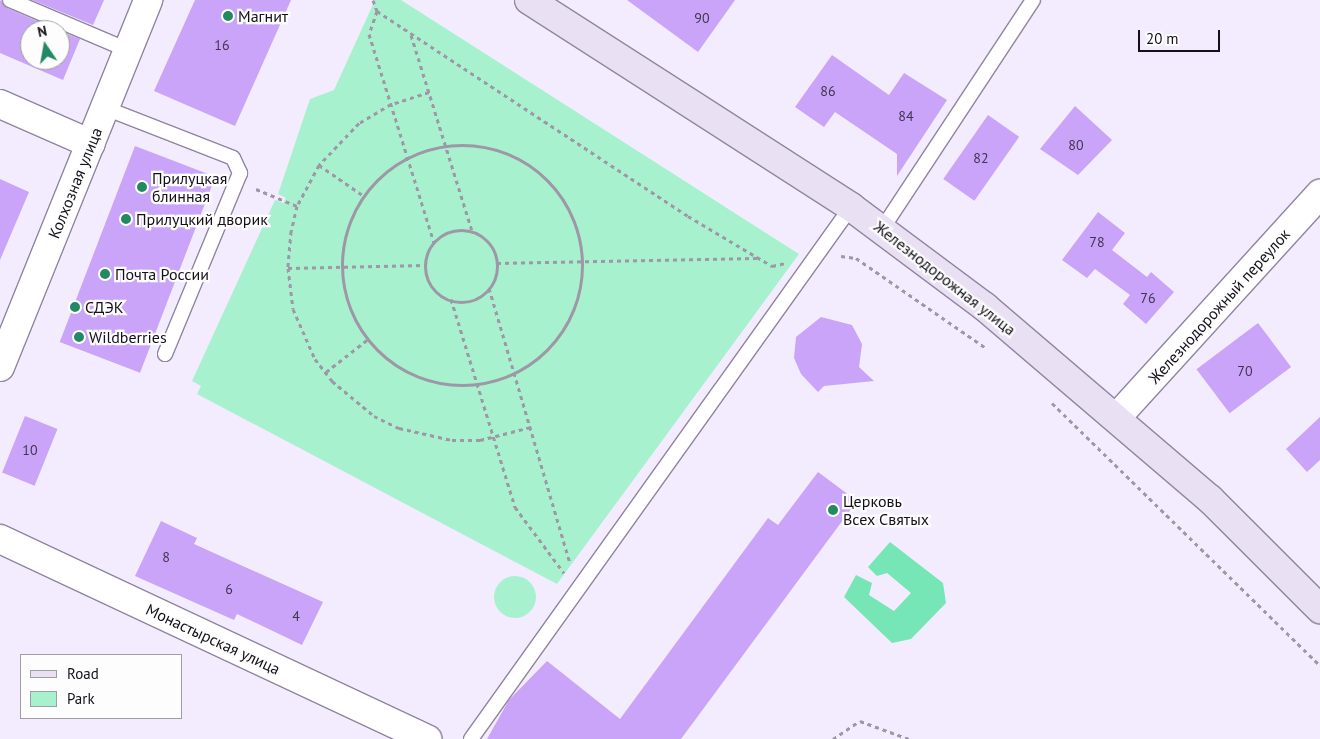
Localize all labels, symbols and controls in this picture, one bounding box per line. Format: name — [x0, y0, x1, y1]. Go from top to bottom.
place label: Магнит — [238, 6, 288, 26]
marker: Магнит — [222, 10, 234, 22]
house number: 90 — [694, 10, 710, 26]
north arrow — [20, 20, 70, 70]
scale bar — [1140, 20, 1222, 52]
text: N — [36, 22, 48, 41]
text: 20 m — [1146, 29, 1179, 48]
house number: 16 — [214, 37, 230, 53]
house number: 86 — [820, 83, 836, 99]
house number: 84 — [898, 108, 914, 124]
street label: Колхозная улица — [44, 125, 106, 241]
house number: 80 — [1068, 137, 1084, 153]
house number: 82 — [973, 150, 989, 166]
place label: Прилуцкая блинная — [152, 168, 227, 206]
marker: Прилуцкая блинная — [136, 181, 148, 193]
place label: Прилуцкий дворик — [136, 209, 268, 229]
marker: Прилуцкий дворик — [120, 213, 132, 225]
street label: Железнодорожная улица — [870, 217, 1020, 339]
street label: Железнодорожный переулок — [1144, 224, 1294, 388]
house number: 78 — [1089, 234, 1105, 250]
place label: Почта России — [115, 264, 209, 284]
marker: Почта России — [99, 268, 111, 280]
house number: 76 — [1140, 290, 1156, 306]
place label: СДЭК — [85, 297, 123, 317]
marker: СДЭК — [69, 301, 81, 313]
place label: Wildberries — [89, 327, 167, 347]
marker: Wildberries — [73, 331, 85, 343]
house number: 70 — [1237, 363, 1253, 379]
house number: 10 — [22, 442, 38, 458]
place label: Церковь Всех Святых — [843, 491, 929, 529]
marker: Церковь Всех Святых — [827, 504, 839, 516]
house number: 8 — [162, 549, 170, 565]
house number: 6 — [225, 581, 233, 597]
street label: Монастырская улица — [143, 600, 283, 678]
house number: 4 — [292, 608, 300, 624]
legend — [20, 654, 182, 719]
text: Road — [67, 664, 99, 683]
text: Park — [67, 689, 95, 708]

